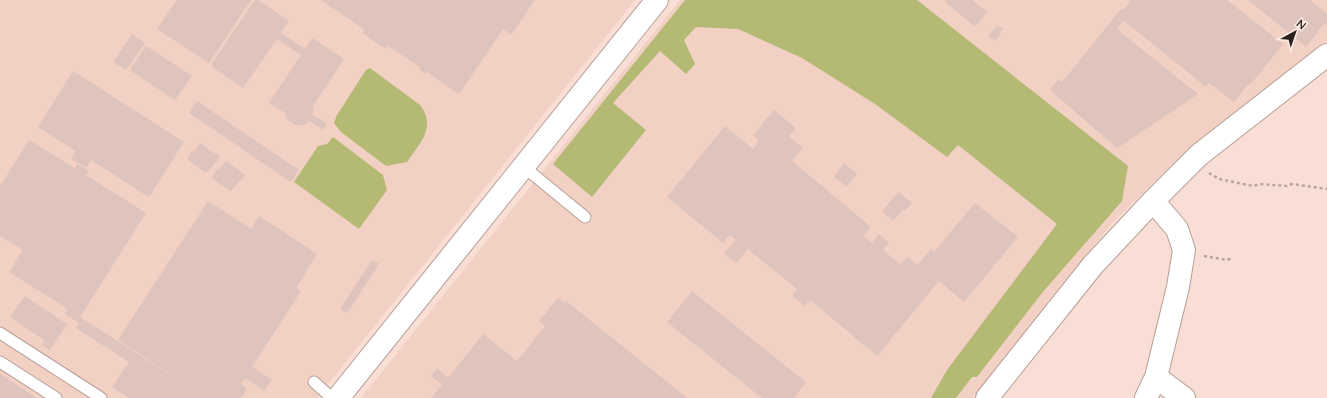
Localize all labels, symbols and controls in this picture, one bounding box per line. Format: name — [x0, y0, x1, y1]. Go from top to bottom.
north arrow — [1275, 12, 1315, 52]
text: N — [1294, 16, 1309, 32]

